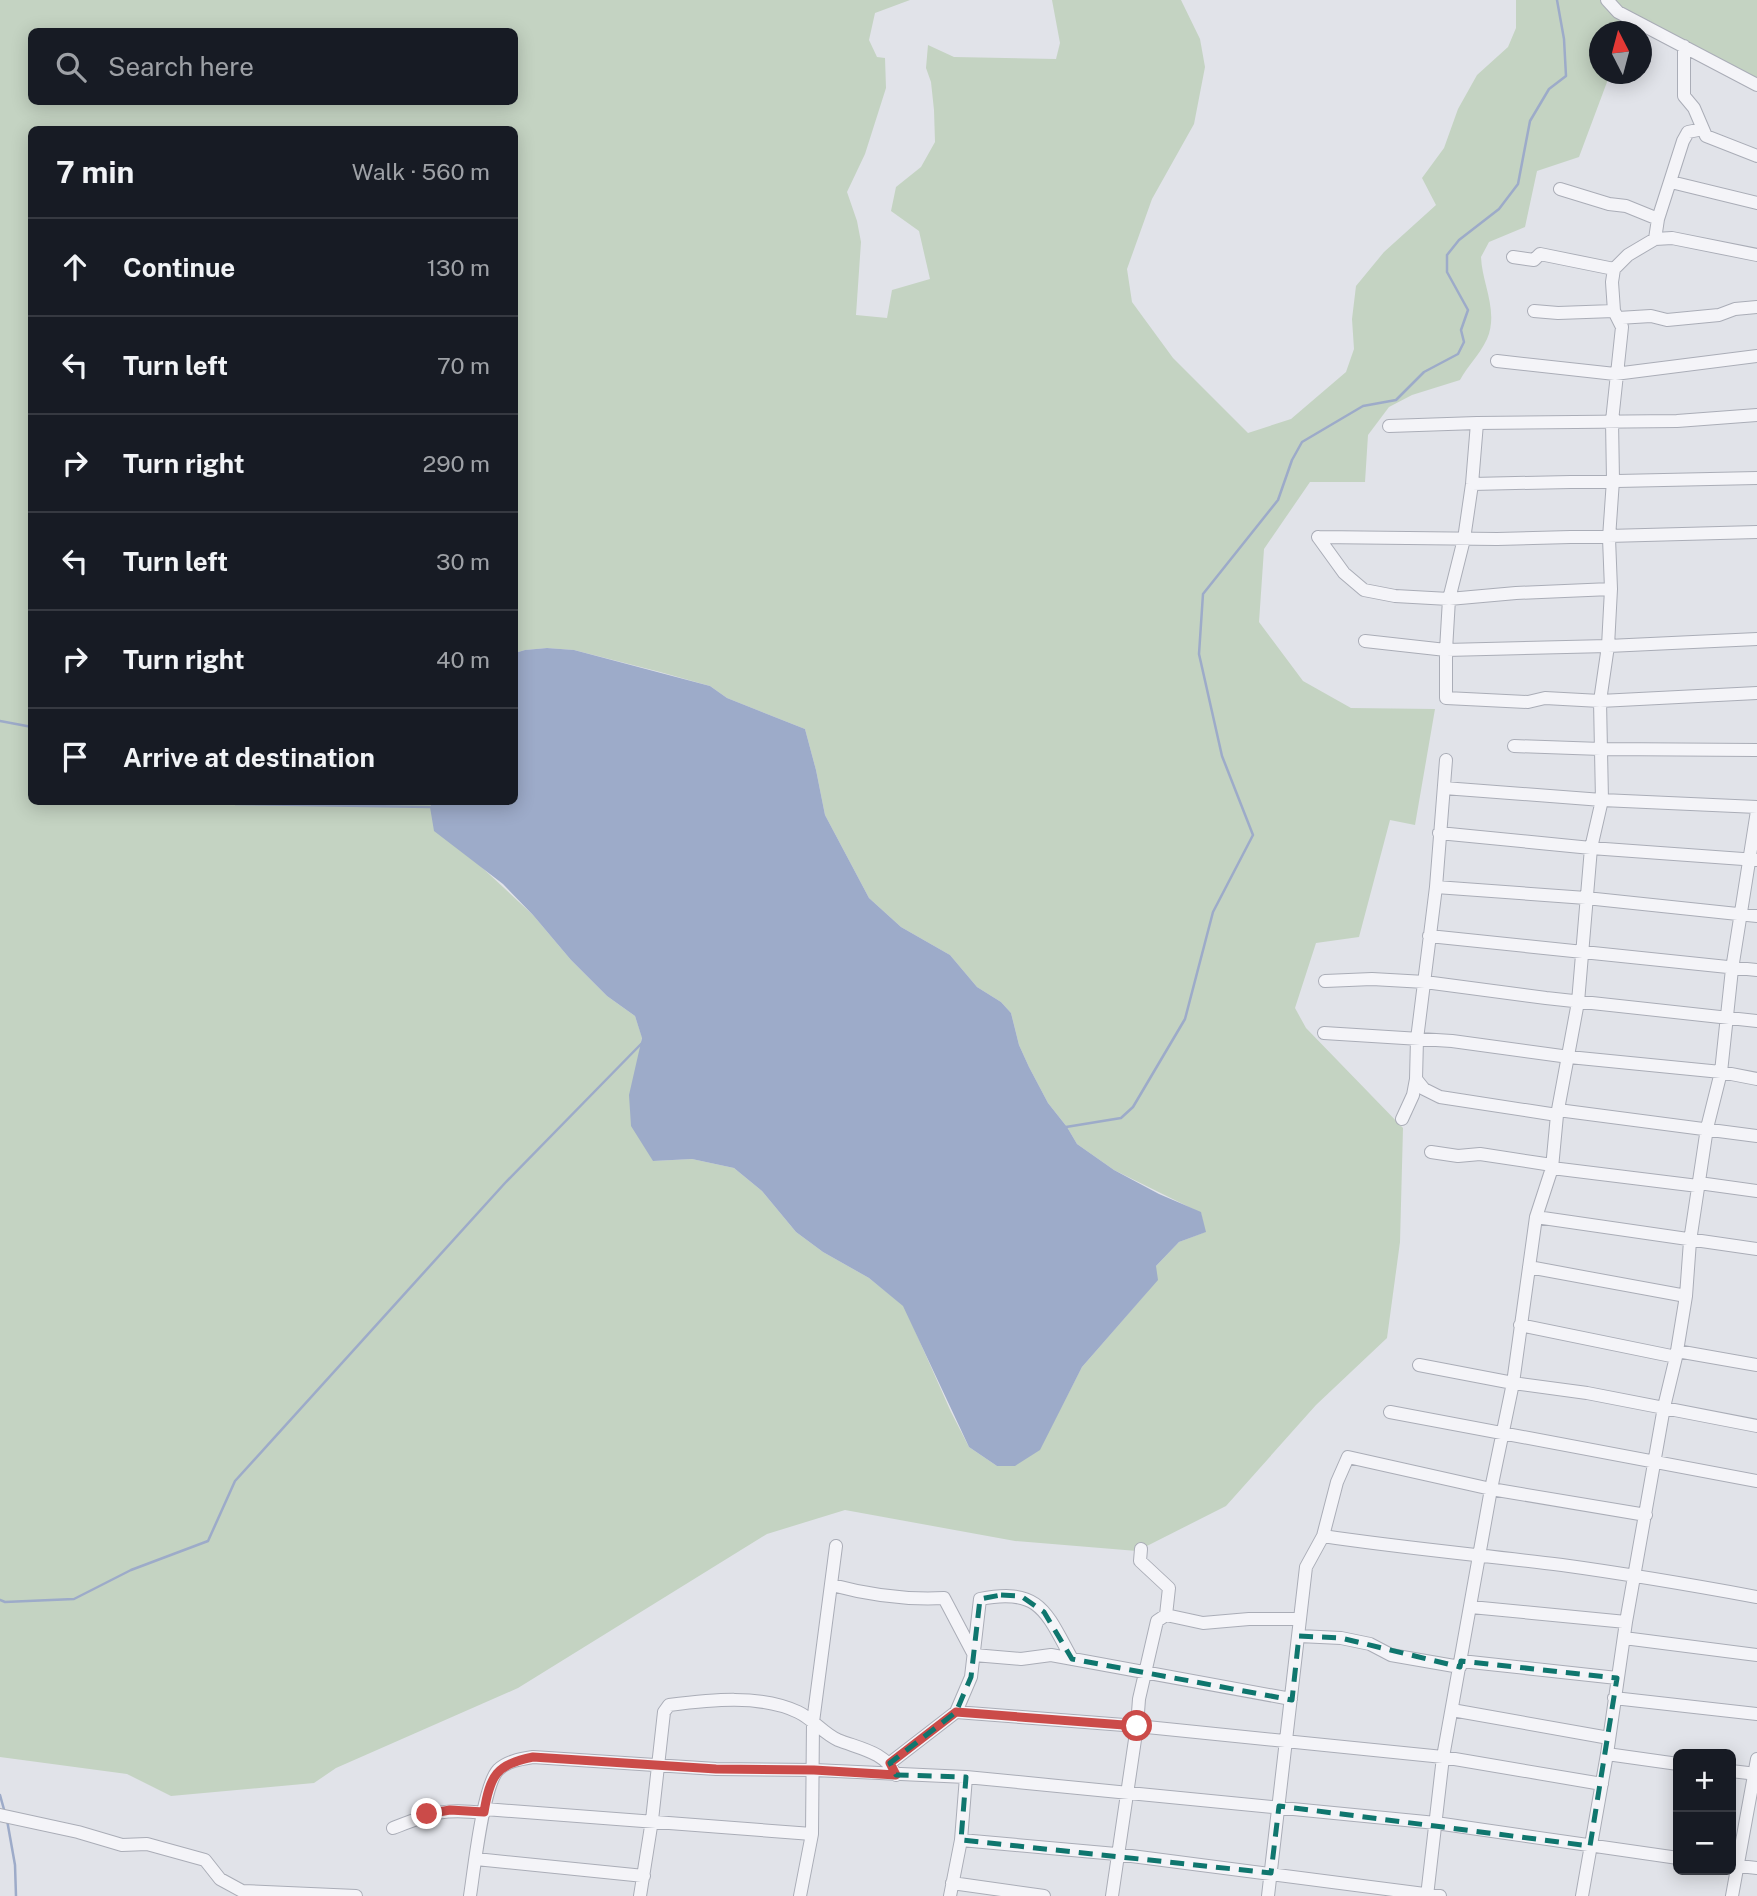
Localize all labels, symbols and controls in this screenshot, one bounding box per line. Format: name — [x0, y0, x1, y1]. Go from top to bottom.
north arrow — [1589, 21, 1652, 84]
search box — [28, 28, 518, 105]
icon: search — [52, 48, 90, 86]
text: Search here — [108, 51, 254, 82]
text: 7 min — [56, 154, 134, 190]
text: Walk · 560 m — [352, 158, 490, 185]
icon: ahead — [56, 248, 94, 286]
text: Continue — [123, 252, 235, 283]
text: 130 m — [427, 254, 490, 281]
icon: left — [56, 346, 94, 384]
text: Turn left — [123, 350, 228, 381]
text: 70 m — [437, 352, 490, 379]
icon: right — [56, 444, 94, 482]
text: Turn right — [123, 448, 245, 479]
text: 290 m — [423, 450, 490, 477]
icon: left — [56, 542, 94, 580]
text: Turn left — [123, 546, 228, 577]
text: 30 m — [436, 548, 490, 575]
icon: right — [56, 640, 94, 678]
text: Turn right — [123, 644, 245, 675]
text: 40 m — [436, 646, 490, 673]
icon: arrive — [56, 738, 94, 776]
text: Arrive at destination — [123, 742, 375, 773]
route start — [1121, 1710, 1152, 1741]
map controls — [1673, 1749, 1736, 1875]
button: + — [1673, 1749, 1736, 1812]
route end — [411, 1798, 442, 1829]
button: − — [1673, 1812, 1736, 1875]

